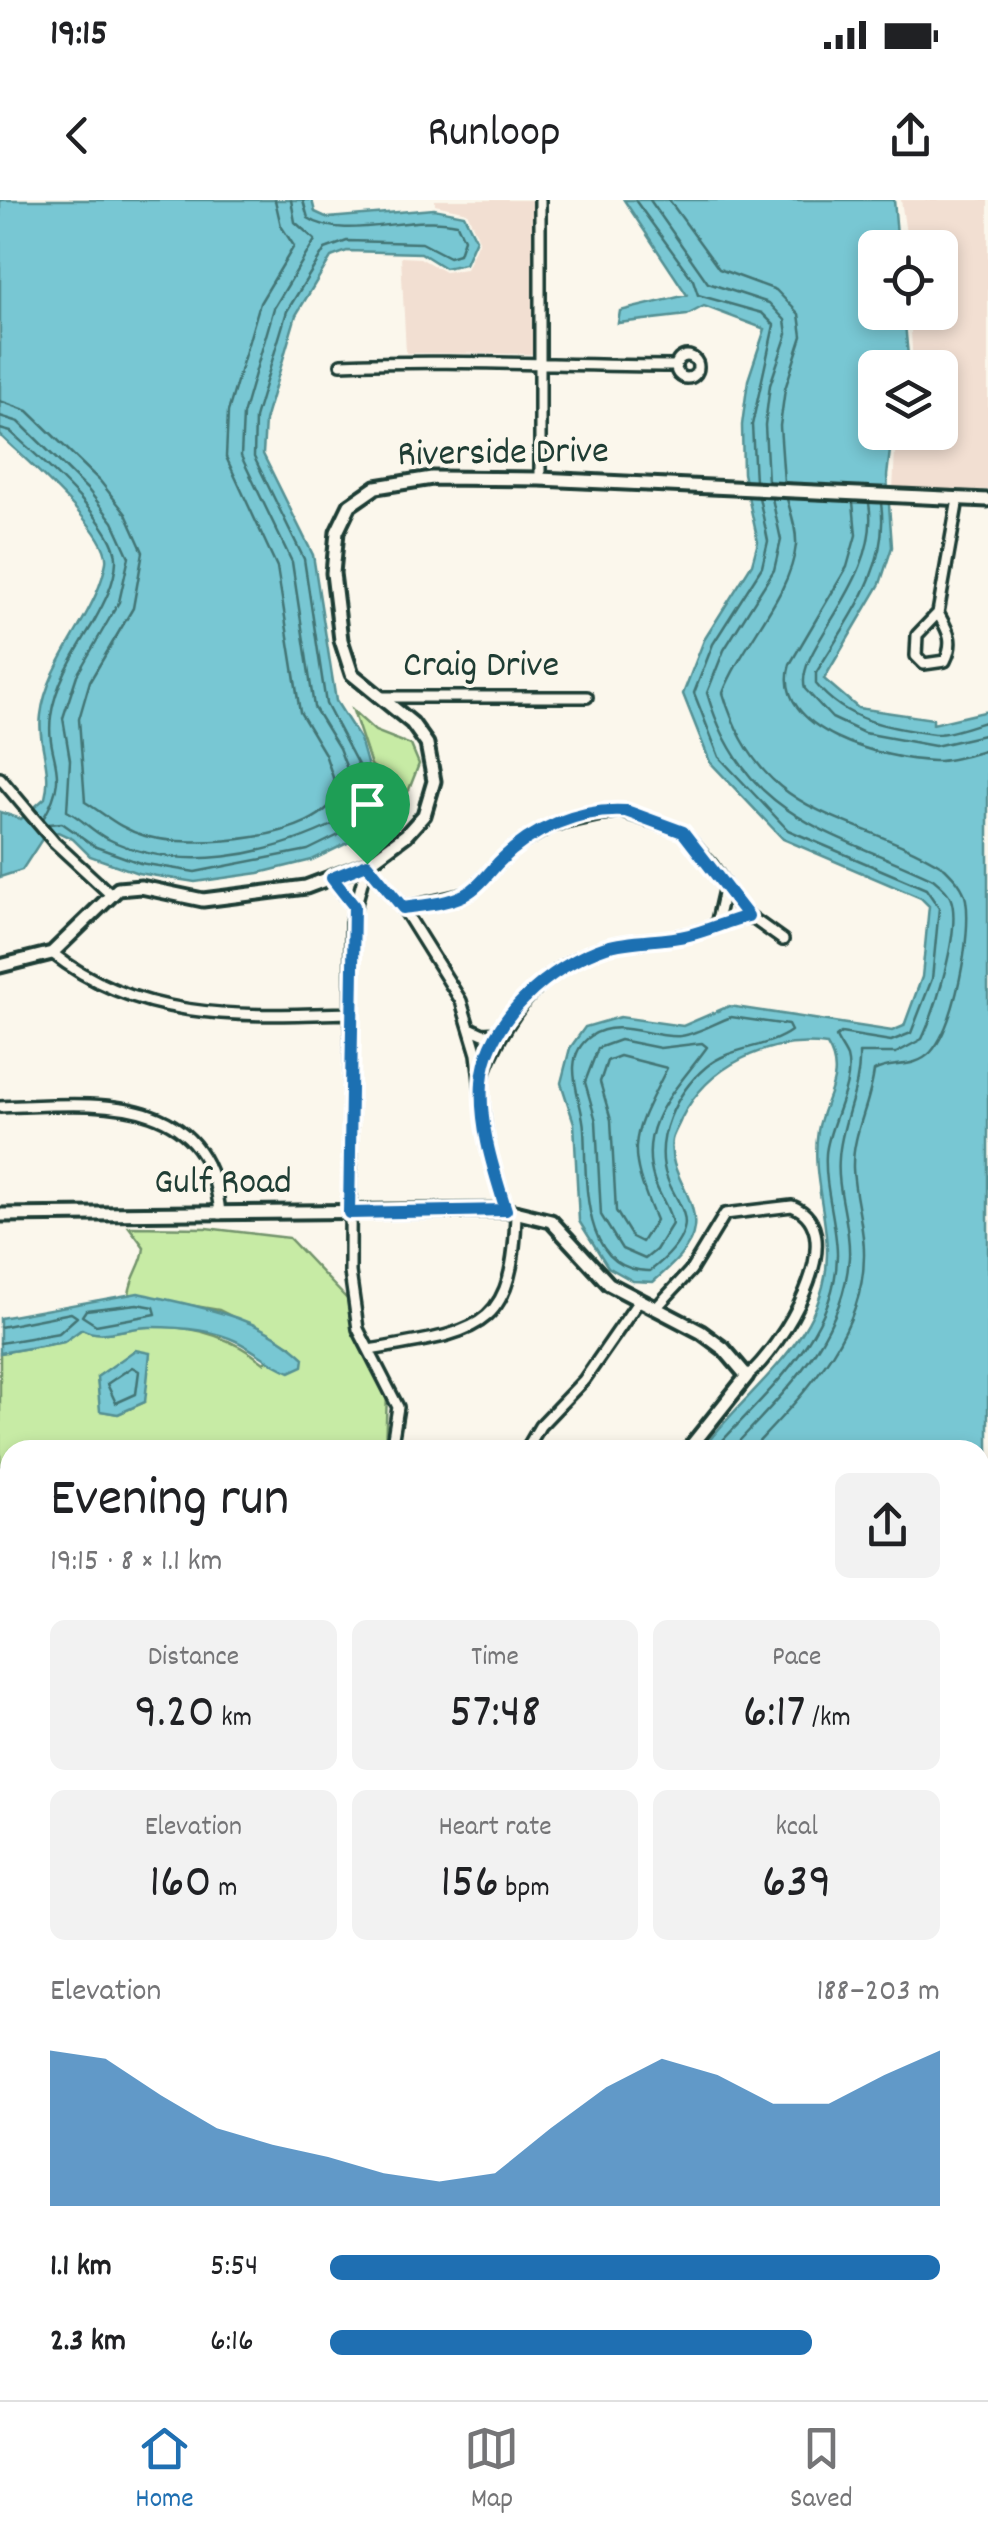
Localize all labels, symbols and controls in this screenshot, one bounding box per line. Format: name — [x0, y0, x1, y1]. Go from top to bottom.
text: 19:15 — [50, 8, 108, 63]
text: Runloop — [427, 103, 561, 167]
icon: back — [50, 108, 105, 163]
icon: share — [883, 108, 938, 163]
map controls — [858, 230, 958, 450]
button: locate — [858, 230, 958, 330]
button: layers — [858, 350, 958, 450]
street label: Riverside Drive — [397, 426, 609, 484]
street label: Craig Drive — [403, 640, 559, 695]
pin — [325, 762, 410, 865]
icon: arrive — [340, 777, 395, 832]
street label: Gulf Road — [154, 1157, 292, 1212]
text: Evening run — [50, 1463, 289, 1542]
button: share — [835, 1473, 940, 1578]
text: 19:15 · 8 × 1.1 km — [50, 1540, 223, 1586]
text: Distance — [148, 1639, 239, 1679]
text: Time — [471, 1639, 519, 1679]
text: Pace — [772, 1639, 821, 1679]
text: 9.20 — [135, 1679, 215, 1751]
text: 57:48 — [449, 1679, 541, 1751]
text: 6:17 — [743, 1679, 806, 1751]
text: km — [215, 1700, 252, 1740]
text: /km — [806, 1700, 851, 1740]
text: Elevation — [145, 1809, 242, 1849]
text: Heart rate — [438, 1809, 552, 1849]
text: kcal — [775, 1809, 818, 1849]
text: 160 — [149, 1849, 212, 1921]
text: 156 — [440, 1849, 499, 1921]
text: 639 — [762, 1849, 831, 1921]
text: m — [212, 1870, 238, 1910]
text: bpm — [499, 1870, 550, 1910]
text: Elevation — [50, 1970, 161, 2016]
text: 188–203 m — [817, 1970, 940, 2016]
text: 1.1 km — [50, 2245, 112, 2291]
text: 5:54 — [210, 2245, 258, 2291]
text: 2.3 km — [50, 2320, 126, 2366]
text: 6:16 — [210, 2320, 254, 2366]
tab: Home — [135, 2421, 194, 2521]
tab: Map — [464, 2421, 519, 2521]
tab: Saved — [790, 2421, 853, 2521]

